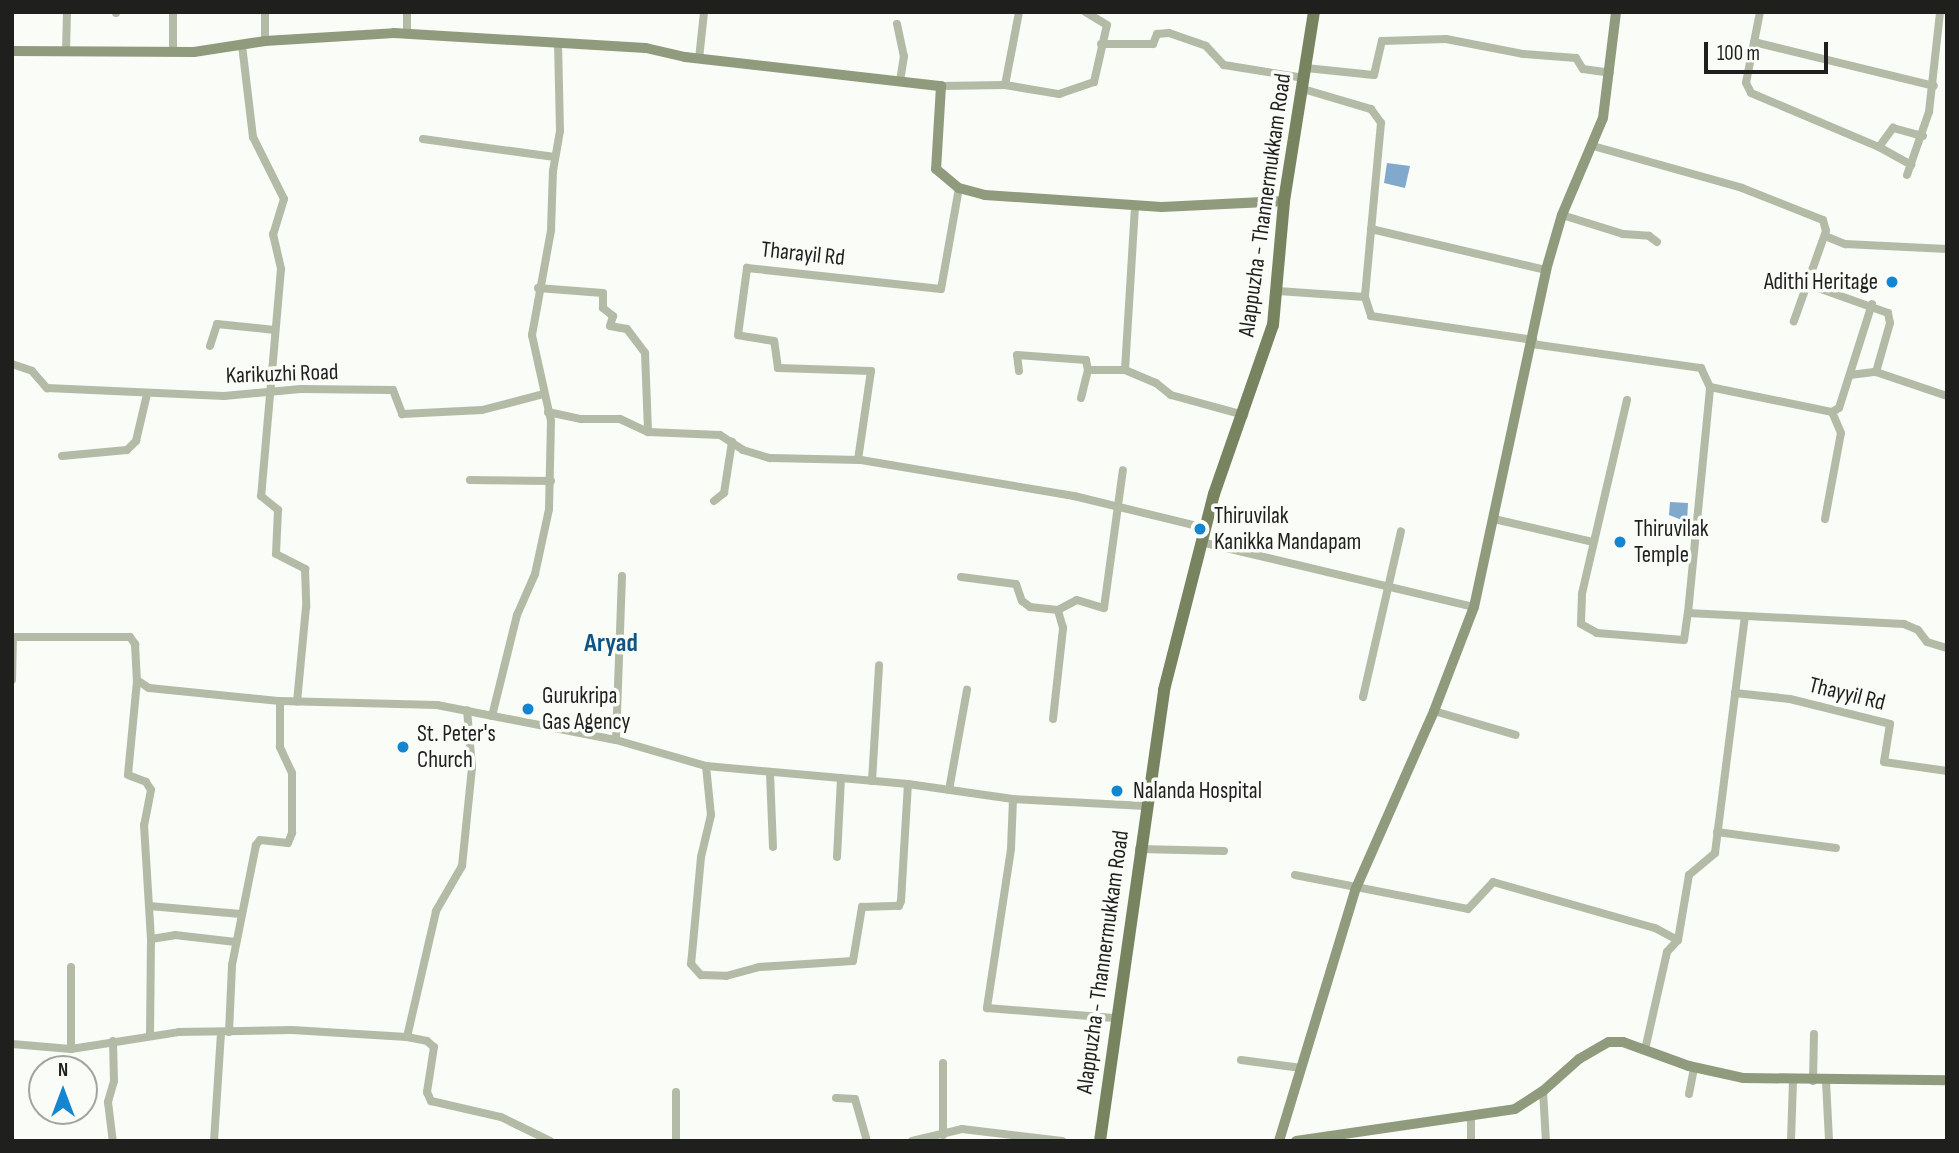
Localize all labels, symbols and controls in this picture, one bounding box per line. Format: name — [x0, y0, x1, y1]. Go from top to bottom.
scale bar — [1707, 28, 1831, 72]
text: 100 m — [1717, 41, 1760, 66]
street label: Alappuzha - Thannermukkam Road — [1233, 72, 1297, 338]
street label: Tharayil Rd — [760, 236, 846, 272]
place label: Adithi Heritage — [1764, 268, 1878, 296]
marker: Adithi Heritage — [1884, 274, 1900, 290]
street label: Karikuzhi Road — [225, 358, 339, 390]
place label: Thiruvilak Kanikka Mandapam — [1214, 502, 1361, 556]
place label: Thiruvilak Temple — [1634, 515, 1709, 569]
marker: Thiruvilak Kanikka Mandapam — [1192, 521, 1208, 537]
marker: Thiruvilak Temple — [1612, 534, 1628, 550]
district label: Aryad — [584, 628, 638, 660]
street label: Thayyil Rd — [1806, 671, 1888, 717]
place label: Gurukripa Gas Agency — [542, 682, 630, 736]
marker: Gurukripa Gas Agency — [520, 701, 536, 717]
place label: St. Peter's Church — [417, 720, 496, 774]
marker: St. Peter's Church — [395, 739, 411, 755]
place label: Nalanda Hospital — [1133, 777, 1262, 805]
marker: Nalanda Hospital — [1107, 781, 1127, 801]
street label: Alappuzha - Thannermukkam Road — [1071, 829, 1135, 1095]
north arrow — [28, 1055, 98, 1125]
text: N — [58, 1059, 68, 1082]

